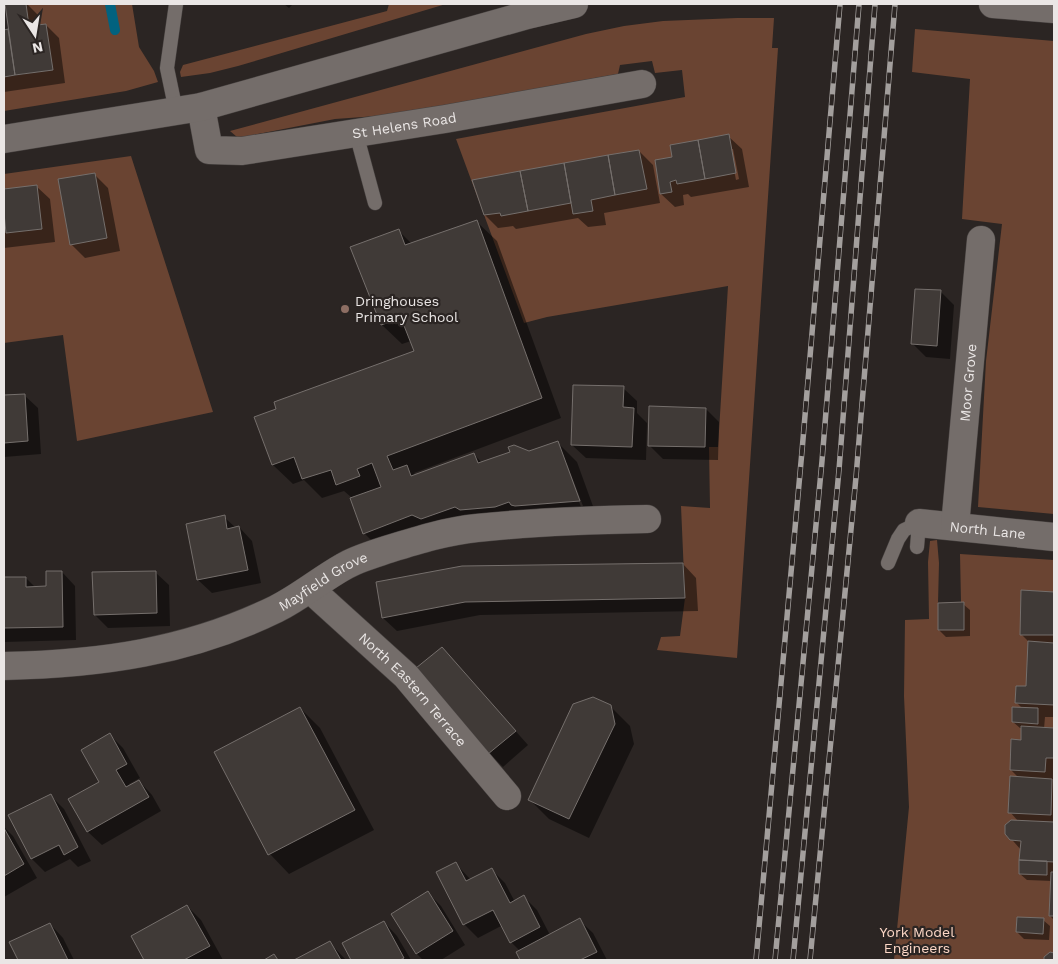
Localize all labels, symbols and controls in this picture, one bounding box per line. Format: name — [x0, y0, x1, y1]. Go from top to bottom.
north arrow — [10, 10, 60, 60]
text: N — [31, 39, 44, 57]
street label: St Helens Road — [351, 109, 458, 142]
place label: Dringhouses Primary School — [355, 293, 459, 325]
marker: Dringhouses Primary School — [339, 303, 351, 315]
street label: Moor Grove — [957, 343, 980, 422]
street label: North Lane — [949, 518, 1026, 542]
street label: Mayfield Grove — [276, 549, 370, 614]
street label: North Eastern Terrace — [356, 629, 470, 750]
park label: York Model Engineers — [880, 924, 955, 956]

